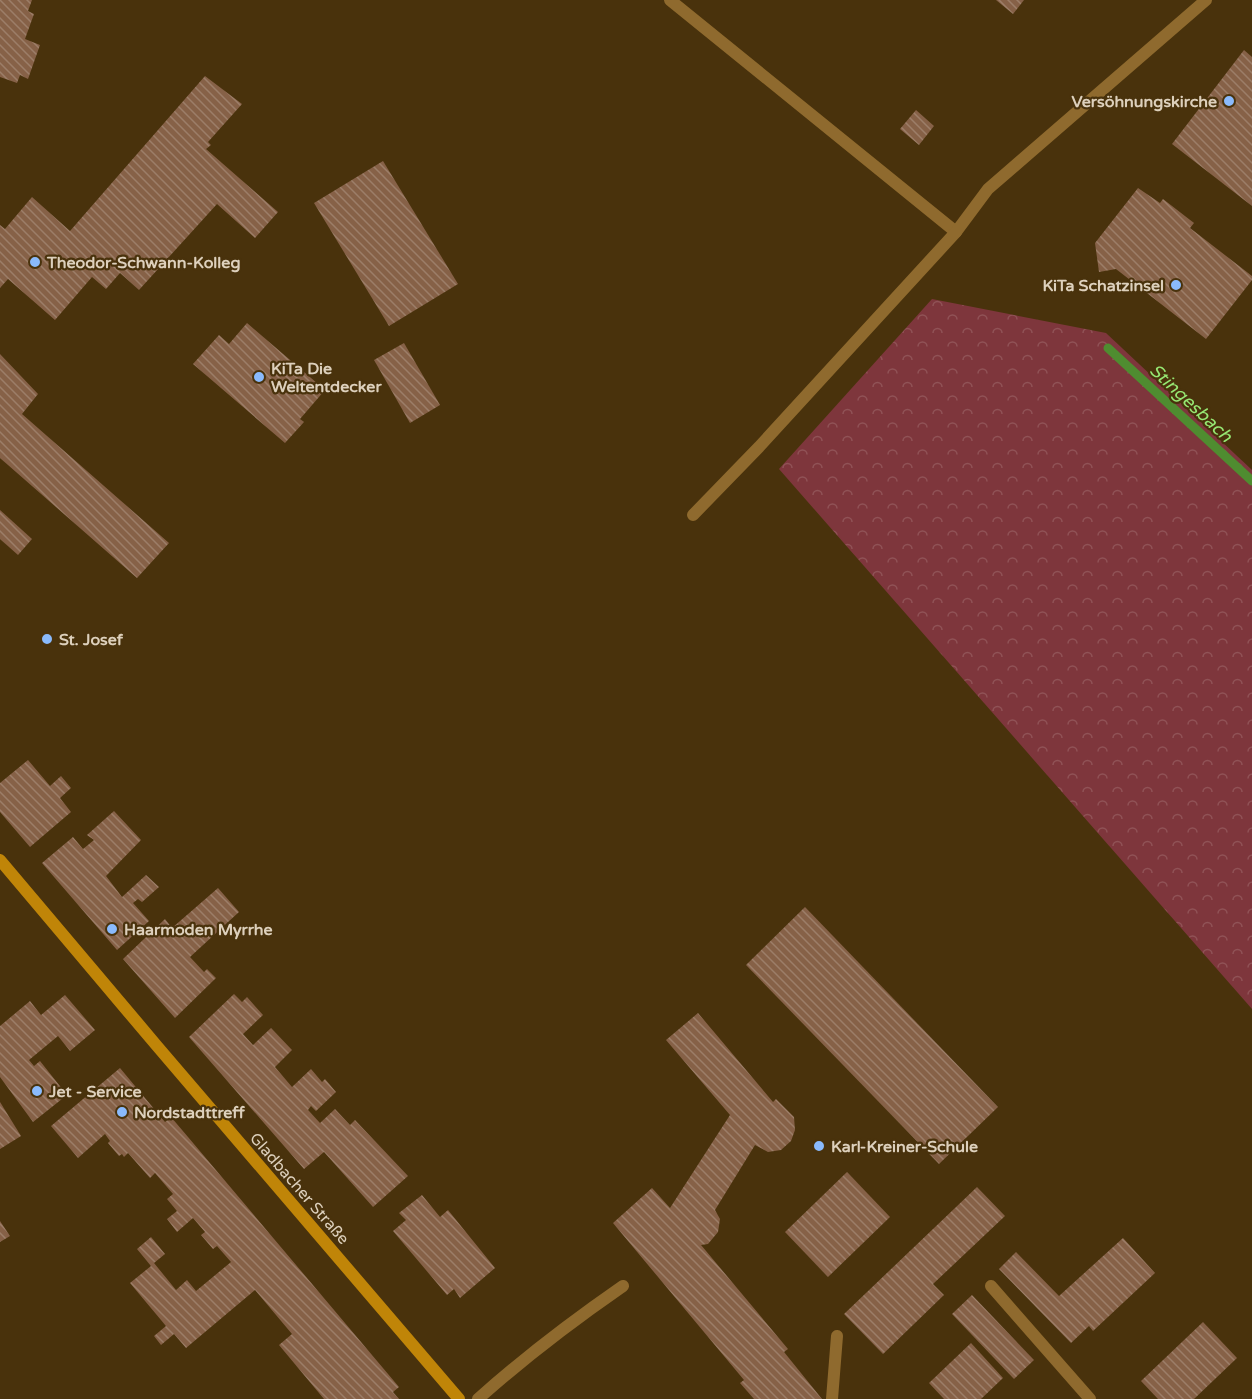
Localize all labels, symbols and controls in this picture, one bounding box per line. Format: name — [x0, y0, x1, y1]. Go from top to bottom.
place label: Versöhnungskirche — [1072, 92, 1217, 112]
marker: Versöhnungskirche — [1222, 94, 1236, 108]
place label: Theodor-Schwann-Kolleg — [46, 253, 241, 273]
marker: Theodor-Schwann-Kolleg — [28, 255, 42, 269]
place label: KiTa Schatzinsel — [1042, 276, 1164, 296]
marker: KiTa Schatzinsel — [1169, 278, 1183, 292]
place label: KiTa Die Weltentdecker — [271, 359, 382, 397]
water label: Stingesbach — [1145, 359, 1238, 448]
marker: KiTa Die Weltentdecker — [252, 370, 266, 384]
place label: St. Josef — [59, 630, 124, 650]
marker: St. Josef — [40, 632, 54, 646]
place label: Haarmoden Myrrhe — [124, 920, 273, 940]
marker: Haarmoden Myrrhe — [105, 922, 119, 936]
place label: Jet - Service — [48, 1082, 142, 1102]
marker: Jet - Service — [30, 1084, 44, 1098]
place label: Nordstadttreff — [134, 1103, 245, 1123]
marker: Nordstadttreff — [115, 1105, 129, 1119]
street label: Gladbacher Straße — [245, 1129, 353, 1249]
place label: Karl-Kreiner-Schule — [831, 1137, 978, 1157]
marker: Karl-Kreiner-Schule — [812, 1139, 826, 1153]

